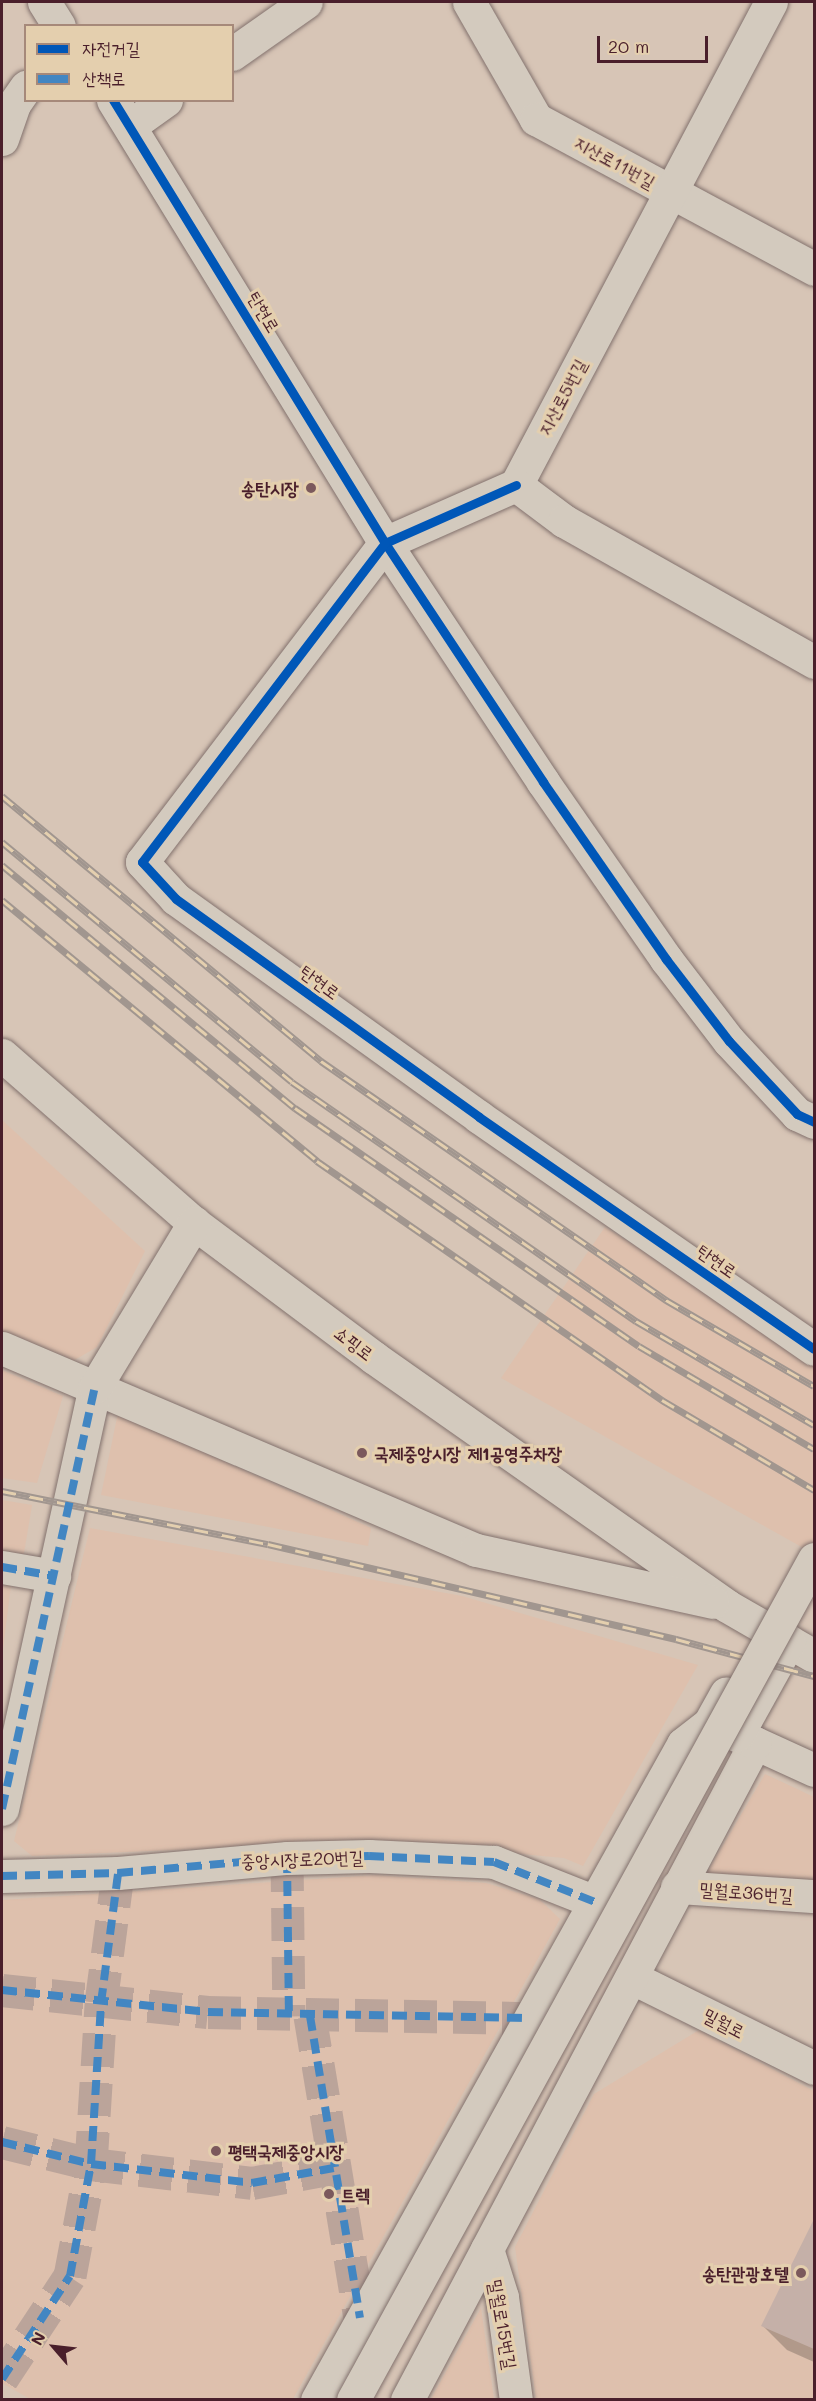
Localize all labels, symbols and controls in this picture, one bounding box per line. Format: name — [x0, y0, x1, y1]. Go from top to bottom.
legend — [24, 24, 234, 102]
scale bar — [600, 24, 711, 62]
text: 20 m — [608, 34, 649, 58]
text: 자전거길 — [82, 36, 140, 60]
text: 산책로 — [82, 66, 125, 90]
street label: 지산로11번길 — [571, 131, 659, 193]
street label: 탄현로 — [244, 288, 284, 336]
street label: 지산로5번길 — [533, 355, 591, 439]
place label: 송탄시장 — [241, 477, 299, 499]
marker: 송탄시장 — [304, 481, 318, 495]
street label: 탄현로 — [296, 960, 344, 1004]
street label: 탄현로 — [693, 1240, 741, 1282]
street label: 쇼핑로 — [330, 1321, 378, 1365]
place label: 국제중앙시장 제1공영주차장 — [374, 1442, 562, 1464]
marker: 국제중앙시장 제1공영주차장 — [355, 1446, 369, 1460]
street label: 중앙시장로20번길 — [240, 1846, 364, 1872]
street label: 밀월로36번길 — [698, 1878, 794, 1906]
street label: 밀월로 — [700, 2004, 748, 2042]
place label: 평택국제중앙시장 — [228, 2140, 344, 2162]
marker: 평택국제중앙시장 — [209, 2144, 223, 2158]
place label: 트렉 — [341, 2183, 370, 2205]
marker: 트렉 — [322, 2187, 336, 2201]
place label: 송탄관광호텔 — [702, 2262, 789, 2284]
marker: 송탄관광호텔 — [794, 2266, 808, 2280]
street label: 밀월로15번길 — [484, 2277, 522, 2371]
north arrow — [24, 2317, 84, 2377]
text: N — [26, 2328, 50, 2349]

